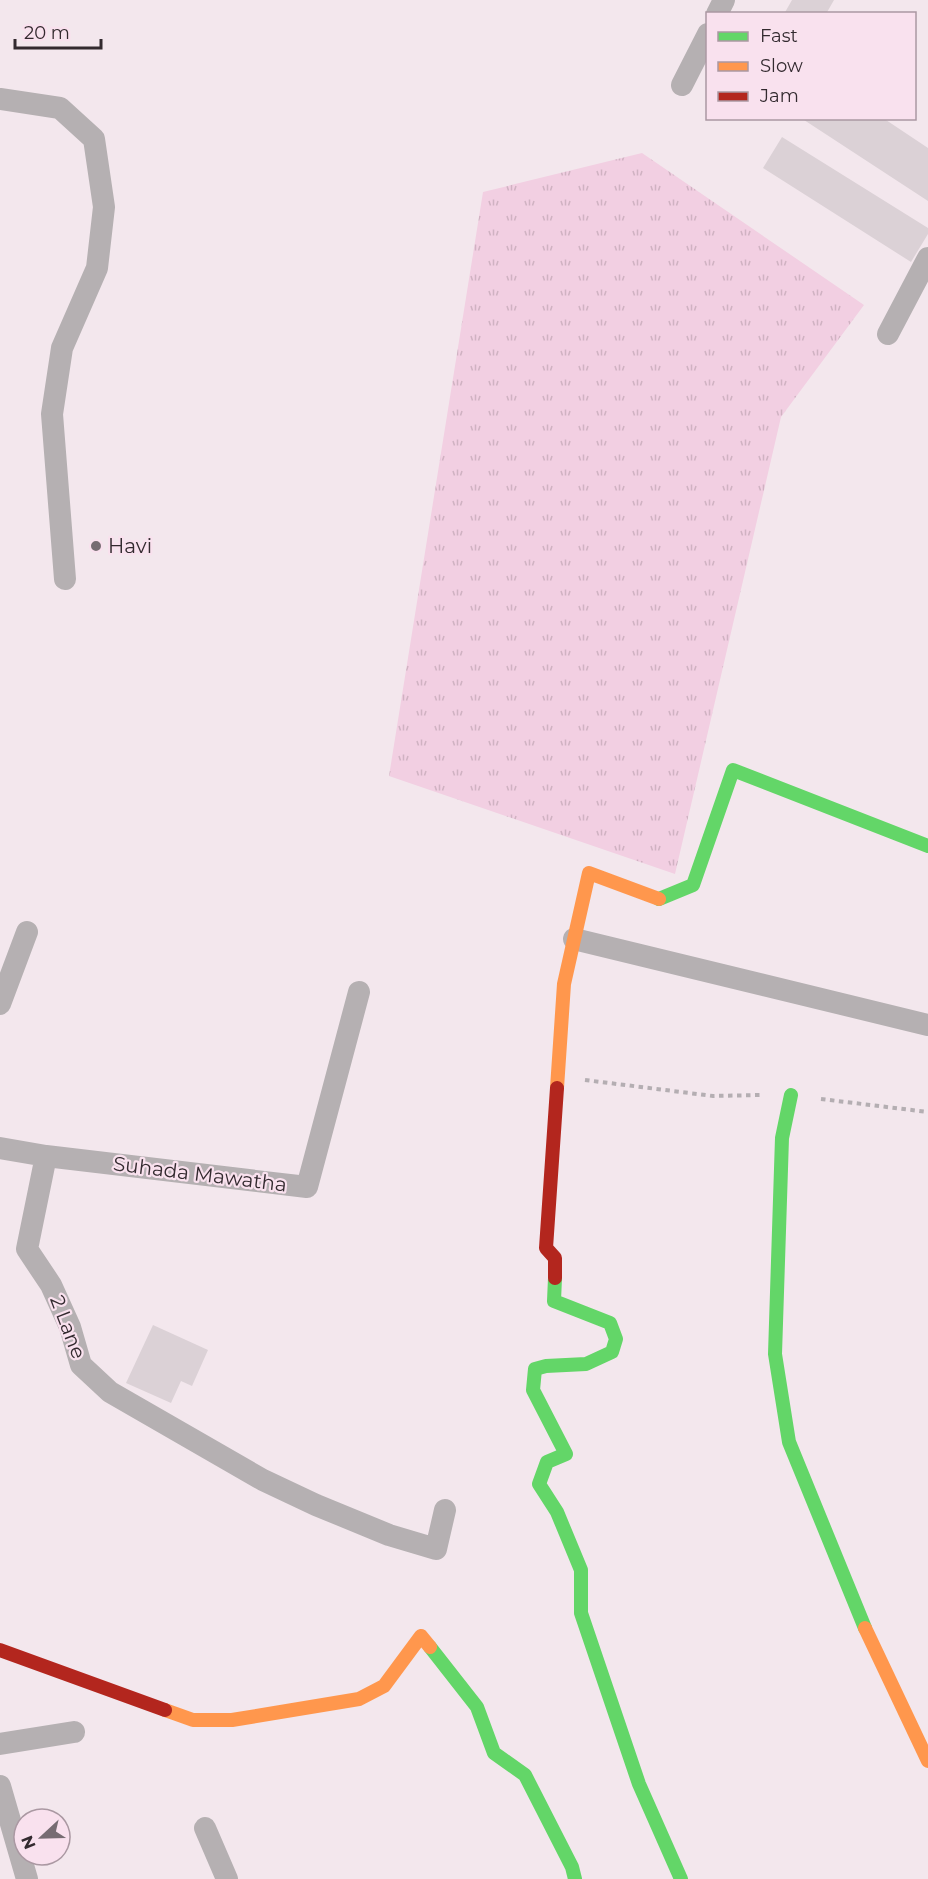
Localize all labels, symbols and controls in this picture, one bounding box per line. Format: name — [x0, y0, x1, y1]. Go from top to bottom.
scale bar — [15, 12, 100, 50]
legend — [706, 12, 916, 120]
text: 20 m — [24, 22, 70, 44]
text: Fast — [760, 25, 798, 47]
text: Slow — [760, 55, 803, 77]
text: Jam — [759, 85, 799, 107]
place label: Havi — [108, 534, 152, 558]
marker: Havi — [89, 539, 103, 553]
street label: Suhada Mawatha — [112, 1151, 288, 1197]
street label: 2 Lane — [45, 1292, 91, 1362]
north arrow — [12, 1807, 72, 1867]
text: N — [17, 1833, 40, 1852]

